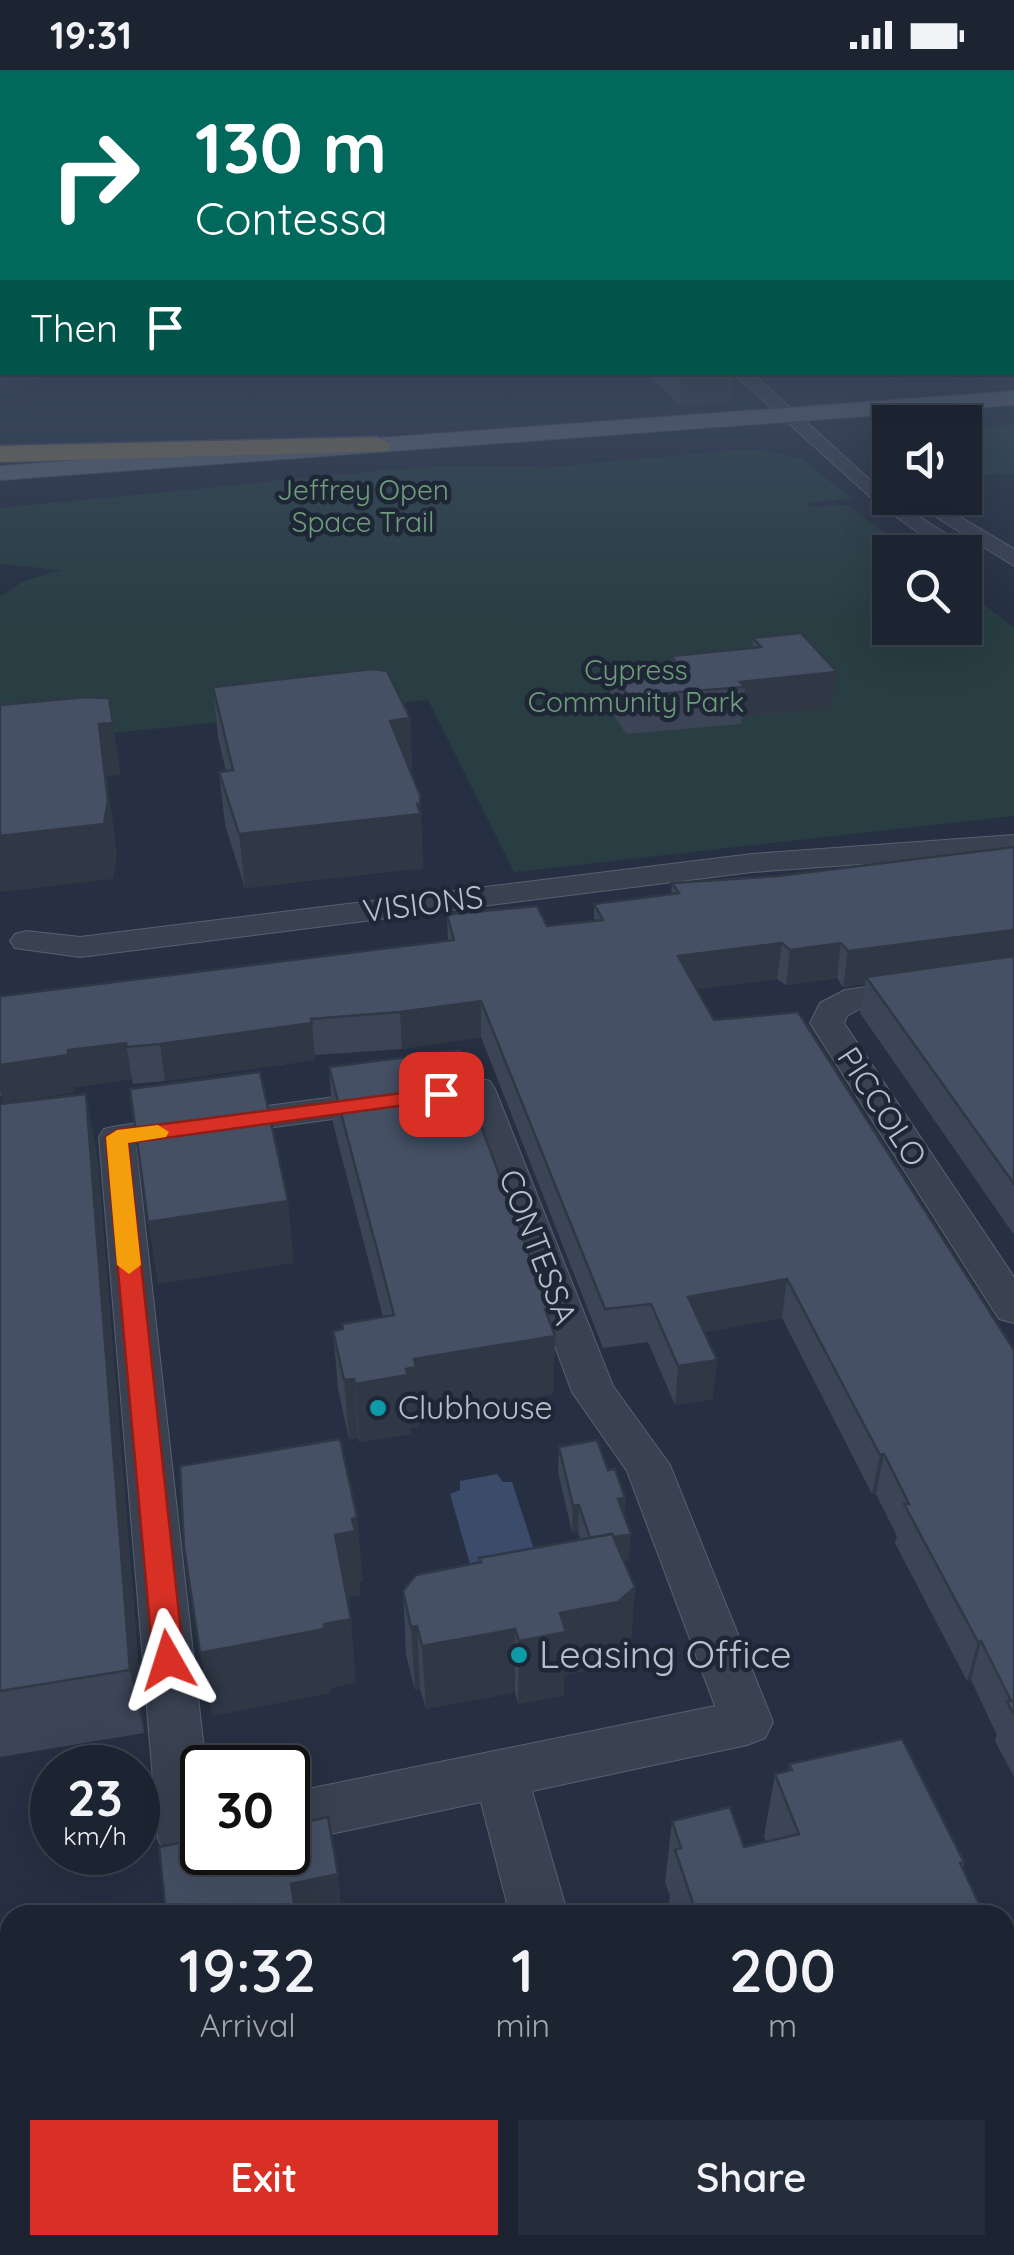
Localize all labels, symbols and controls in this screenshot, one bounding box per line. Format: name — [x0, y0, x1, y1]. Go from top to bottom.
text: 19:31 — [50, 11, 132, 59]
text: 130 m — [195, 103, 387, 191]
icon: right — [30, 110, 160, 240]
text: Contessa — [195, 190, 388, 246]
icon: arrive — [138, 300, 193, 355]
text: Then — [30, 304, 118, 352]
map controls — [872, 405, 982, 645]
button: sound — [872, 405, 982, 515]
park label: Jeffrey Open Space Trail — [277, 472, 449, 539]
button: search — [872, 535, 982, 645]
park label: Cypress Community Park — [528, 652, 744, 719]
street label: VISIONS — [360, 876, 485, 930]
street label: PICCOLO — [829, 1039, 936, 1174]
pin — [399, 1052, 484, 1137]
icon: arrive — [414, 1067, 469, 1122]
street label: CONTESSA — [491, 1163, 587, 1330]
place label: Clubhouse — [398, 1387, 553, 1427]
marker: Clubhouse — [367, 1397, 389, 1419]
position arrow — [116, 1608, 220, 1712]
place label: Leasing Office — [539, 1630, 792, 1678]
marker: Leasing Office — [508, 1644, 530, 1666]
speed limit sign: 30 — [180, 1745, 310, 1875]
text: 23 — [67, 1766, 123, 1829]
text: km/h — [63, 1820, 127, 1851]
text: 19:32 — [179, 1932, 316, 2007]
text: 1 — [511, 1932, 534, 2007]
text: 200 — [729, 1932, 836, 2007]
text: Arrival — [200, 2005, 296, 2045]
text: min — [496, 2005, 550, 2045]
text: m — [768, 2005, 797, 2045]
button: Exit — [30, 2120, 498, 2235]
button: Share — [518, 2120, 985, 2235]

